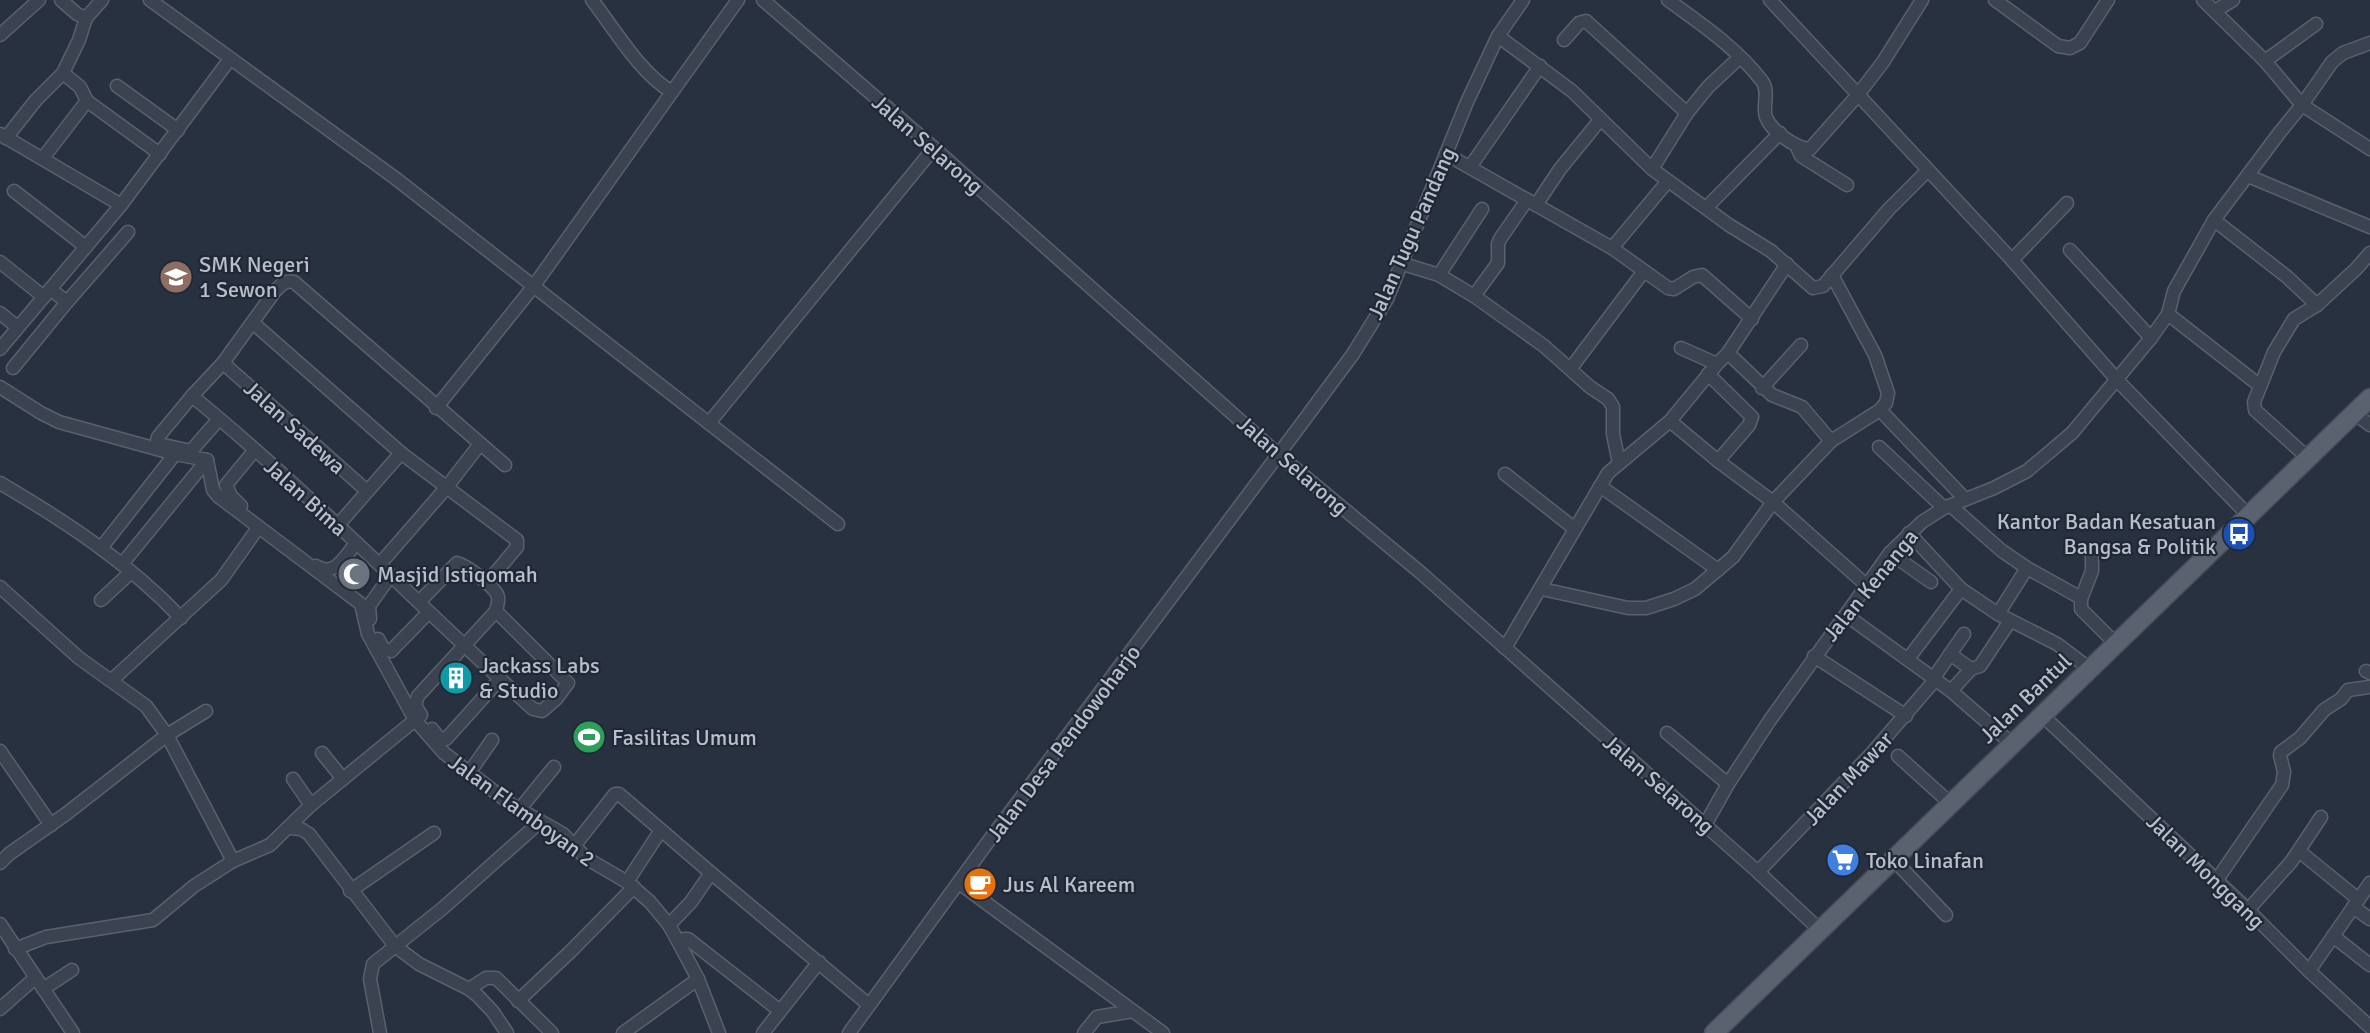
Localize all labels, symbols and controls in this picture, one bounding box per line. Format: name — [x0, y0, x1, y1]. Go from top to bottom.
street label: Jalan Selarong — [867, 89, 989, 200]
street label: Jalan Tugu Pandang — [1361, 143, 1462, 324]
place label: SMK Negeri 1 Sewon — [199, 251, 310, 303]
school or university icon: SMK Negeri 1 Sewon — [158, 259, 194, 295]
street label: Jalan Sadewa — [238, 375, 351, 480]
street label: Jalan Selarong — [1232, 410, 1354, 521]
street label: Jalan Bima — [258, 453, 353, 542]
place label: Kantor Badan Kesatuan Bangsa & Politik — [1997, 508, 2216, 560]
bus stop icon: Kantor Badan Kesatuan Bangsa & Politik — [2221, 516, 2257, 552]
street label: Jalan Kenanga — [1817, 524, 1924, 647]
mosque icon: Masjid Istiqomah — [336, 556, 372, 592]
place label: Masjid Istiqomah — [377, 561, 538, 588]
street label: Jalan Desa Pendowoharjo — [980, 639, 1146, 847]
street label: Jalan Bantul — [1974, 648, 2077, 749]
place label: Jackass Labs & Studio — [479, 652, 600, 704]
building icon: Jackass Labs & Studio — [438, 660, 474, 696]
sports icon: Fasilitas Umum — [571, 719, 607, 755]
place label: Fasilitas Umum — [612, 724, 757, 751]
street label: Jalan Mawar — [1798, 726, 1899, 831]
street label: Jalan Selarong — [1598, 729, 1720, 840]
street label: Jalan Flamboyan 2 — [443, 748, 600, 873]
street label: Jalan Monggang — [2141, 808, 2270, 935]
supermarket icon: Toko Linafan — [1825, 842, 1861, 878]
place label: Toko Linafan — [1866, 847, 1984, 874]
cafe icon: Jus Al Kareem — [962, 866, 998, 902]
place label: Jus Al Kareem — [1003, 871, 1135, 898]

